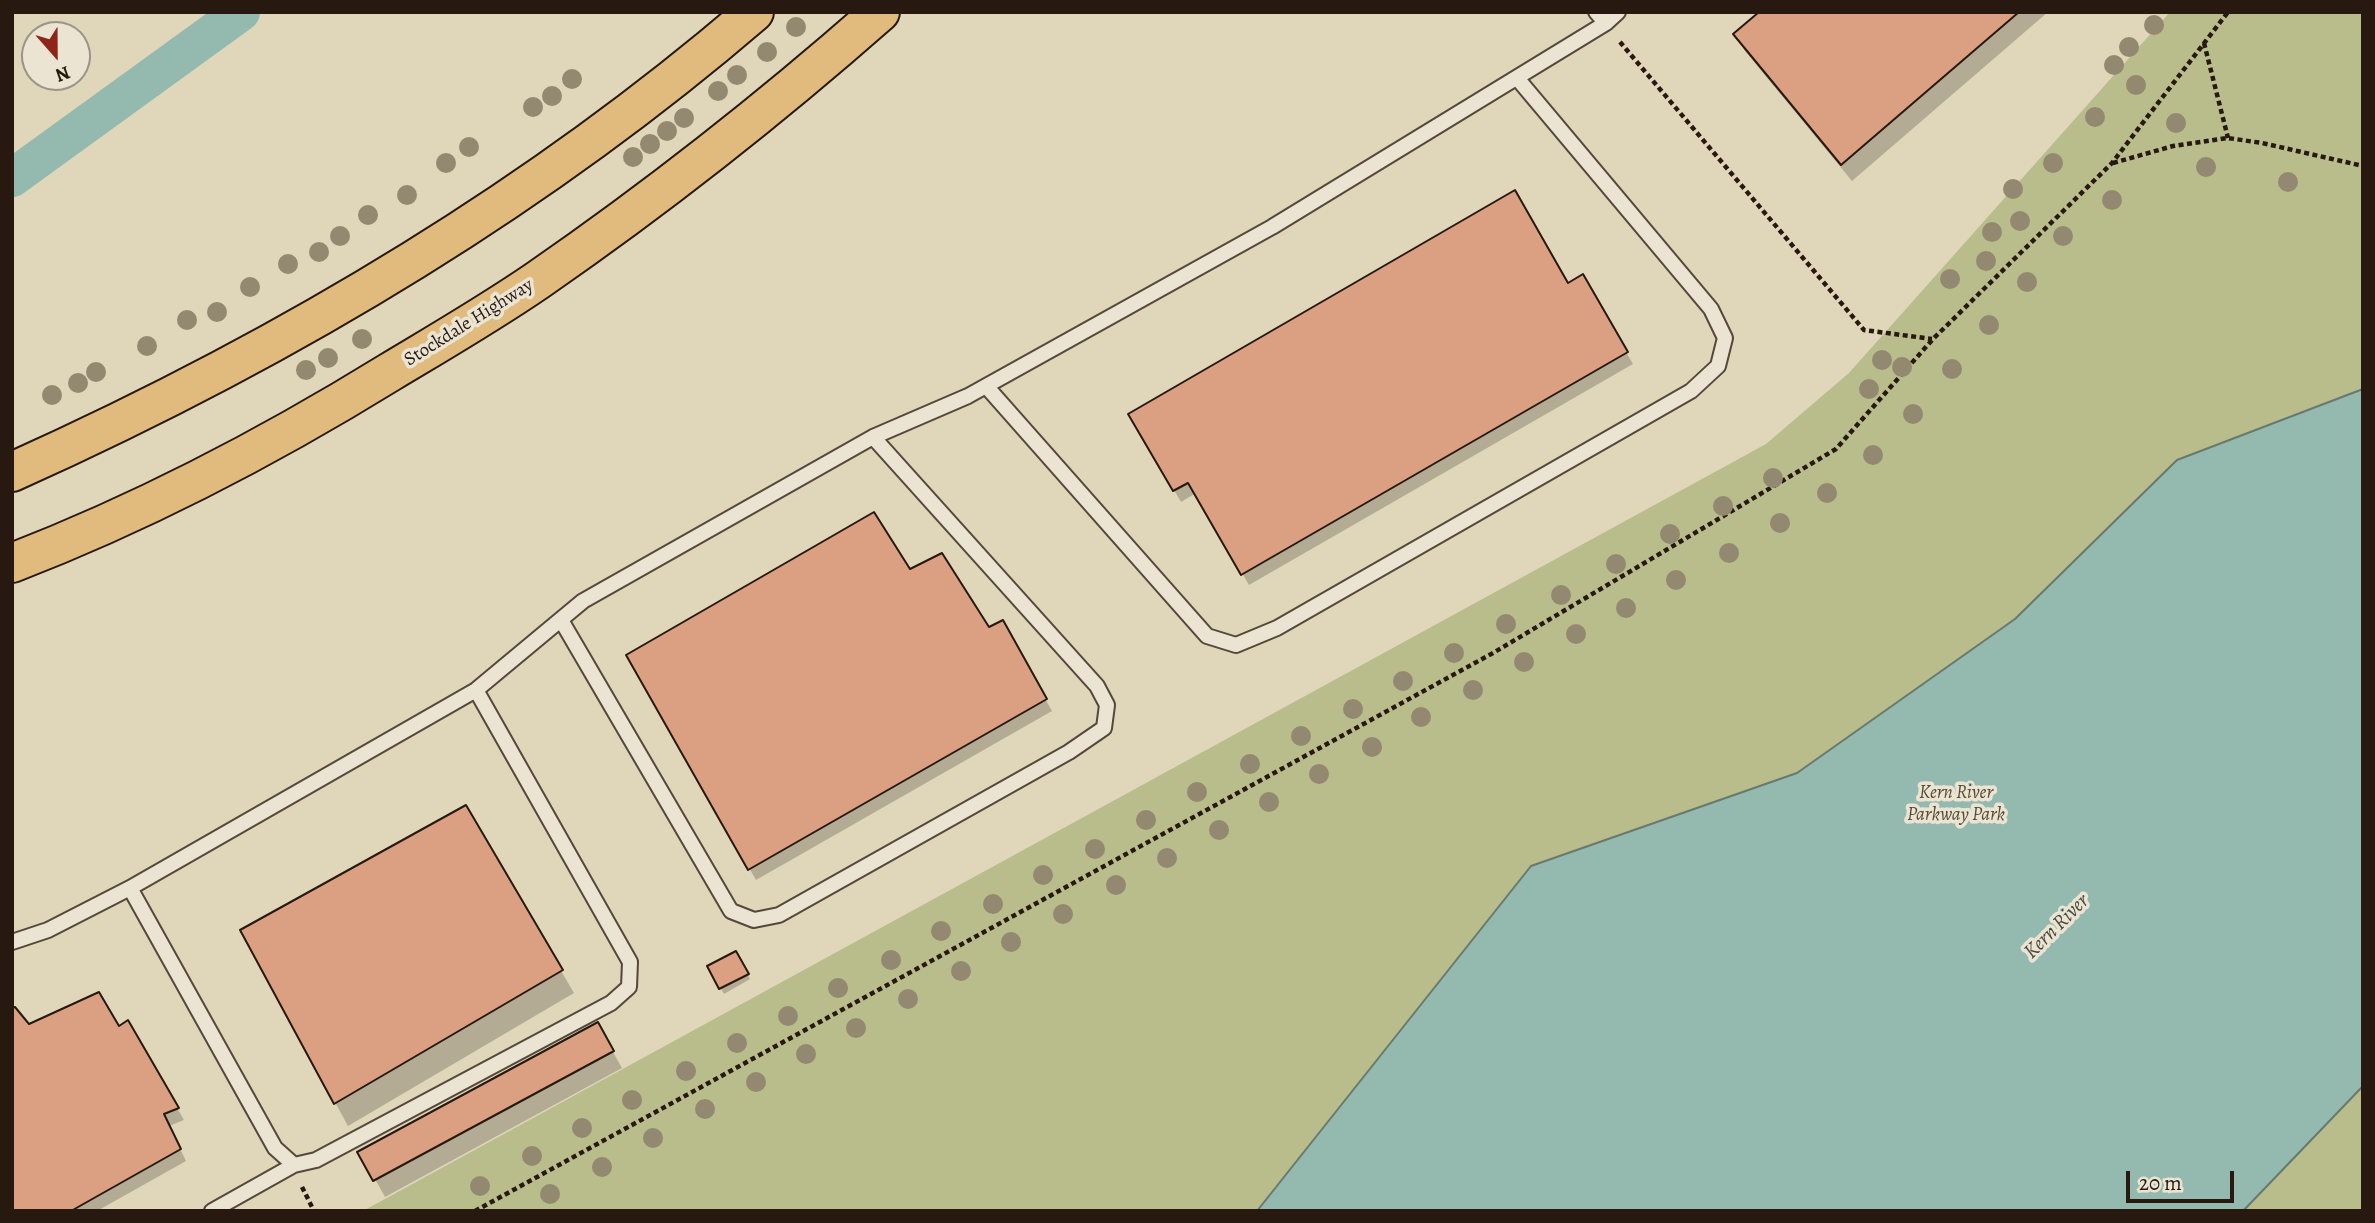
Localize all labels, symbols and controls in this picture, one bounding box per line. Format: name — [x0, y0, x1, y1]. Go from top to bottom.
north arrow — [21, 21, 91, 91]
text: N — [52, 59, 74, 88]
street label: Stockdale Highway — [400, 274, 538, 372]
park label: Kern River Parkway Park — [1907, 782, 2005, 826]
water label: Kern River — [2019, 889, 2095, 965]
scale bar — [2130, 1156, 2238, 1200]
text: 20 m — [2139, 1169, 2182, 1197]

